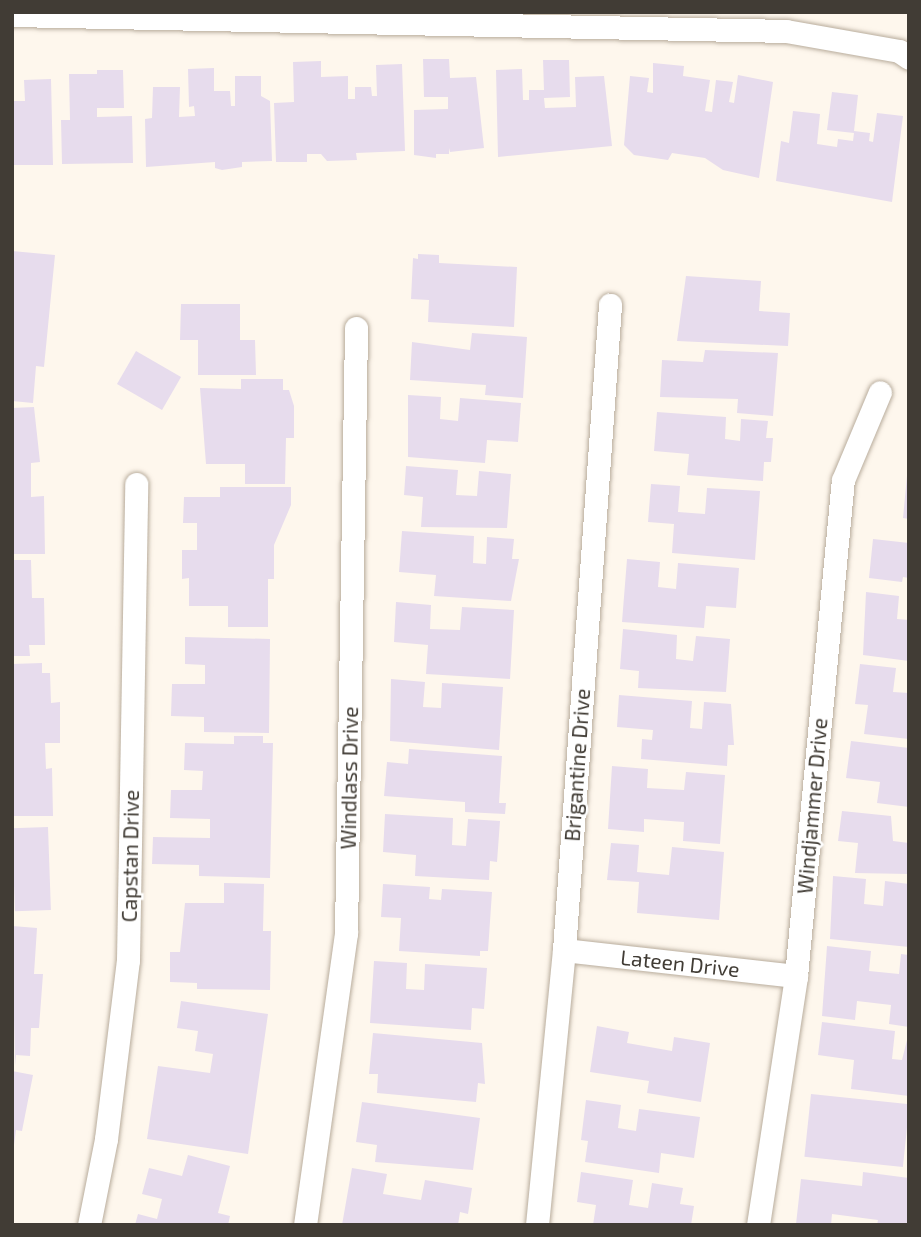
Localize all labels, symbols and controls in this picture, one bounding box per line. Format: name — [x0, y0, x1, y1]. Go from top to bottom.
street label: Brigantine Drive — [559, 688, 595, 842]
street label: Windlass Drive — [335, 706, 363, 850]
street label: Windjammer Drive — [792, 717, 832, 895]
street label: Capstan Drive — [116, 789, 144, 923]
street label: Lateen Drive — [619, 944, 741, 982]

